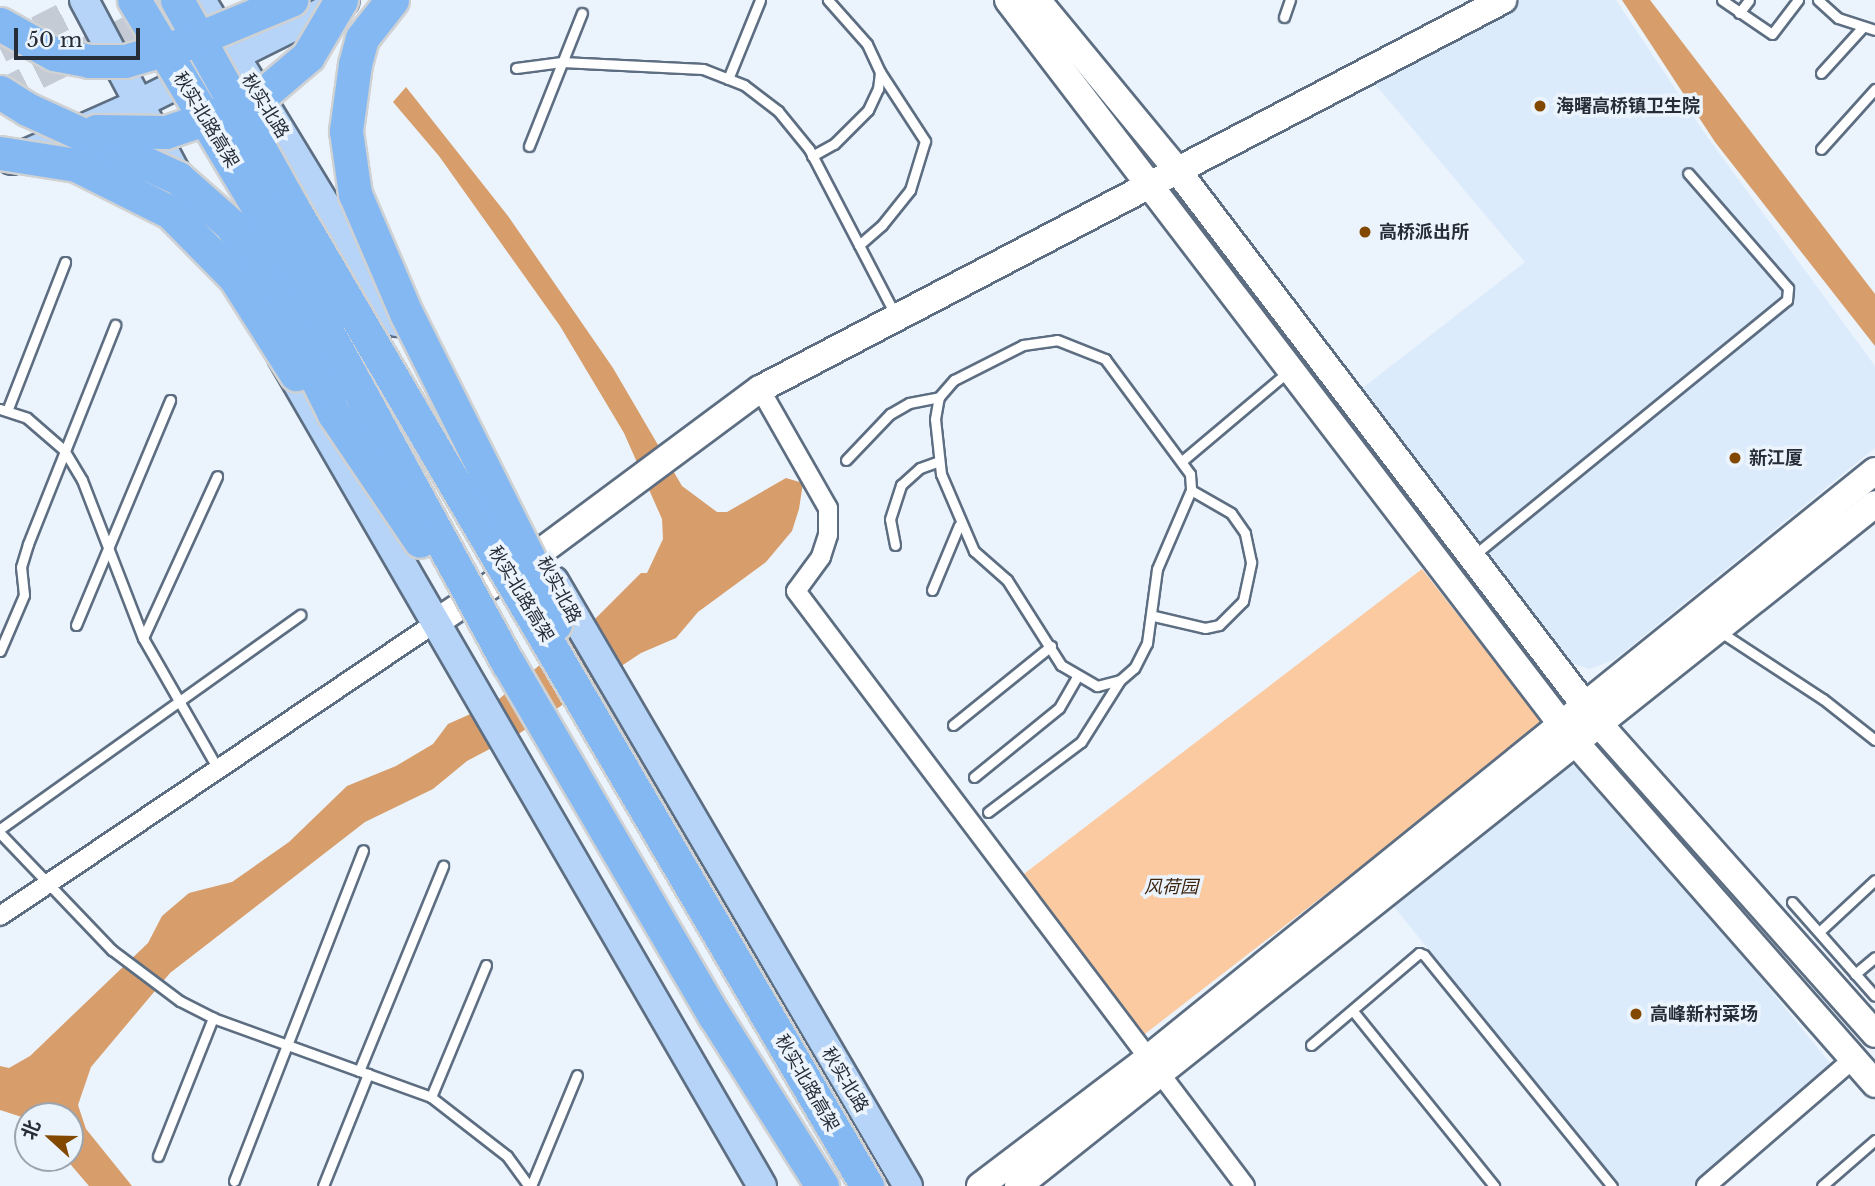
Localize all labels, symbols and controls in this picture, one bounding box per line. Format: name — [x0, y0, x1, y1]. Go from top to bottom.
scale bar — [18, 14, 144, 58]
text: 50 m — [27, 27, 82, 53]
street label: 秋实北路高架 — [169, 68, 243, 172]
street label: 秋实北路 — [237, 70, 293, 142]
place label: 海曙高桥镇卫生院 — [1556, 95, 1700, 117]
marker: 海曙高桥镇卫生院 — [1530, 96, 1550, 116]
place label: 高桥派出所 — [1379, 221, 1469, 243]
marker: 高桥派出所 — [1357, 224, 1373, 240]
place label: 新江厦 — [1749, 447, 1803, 469]
marker: 新江厦 — [1727, 450, 1743, 466]
street label: 秋实北路高架 — [484, 542, 558, 646]
street label: 秋实北路 — [533, 553, 585, 627]
park label: 风荷园 — [1144, 876, 1198, 898]
place label: 高峰新村菜场 — [1650, 1003, 1758, 1025]
marker: 高峰新村菜场 — [1628, 1006, 1644, 1022]
street label: 秋实北路高架 — [771, 1031, 843, 1135]
street label: 秋实北路 — [817, 1044, 873, 1116]
north arrow — [14, 1102, 84, 1172]
text: 北 — [17, 1117, 45, 1143]

